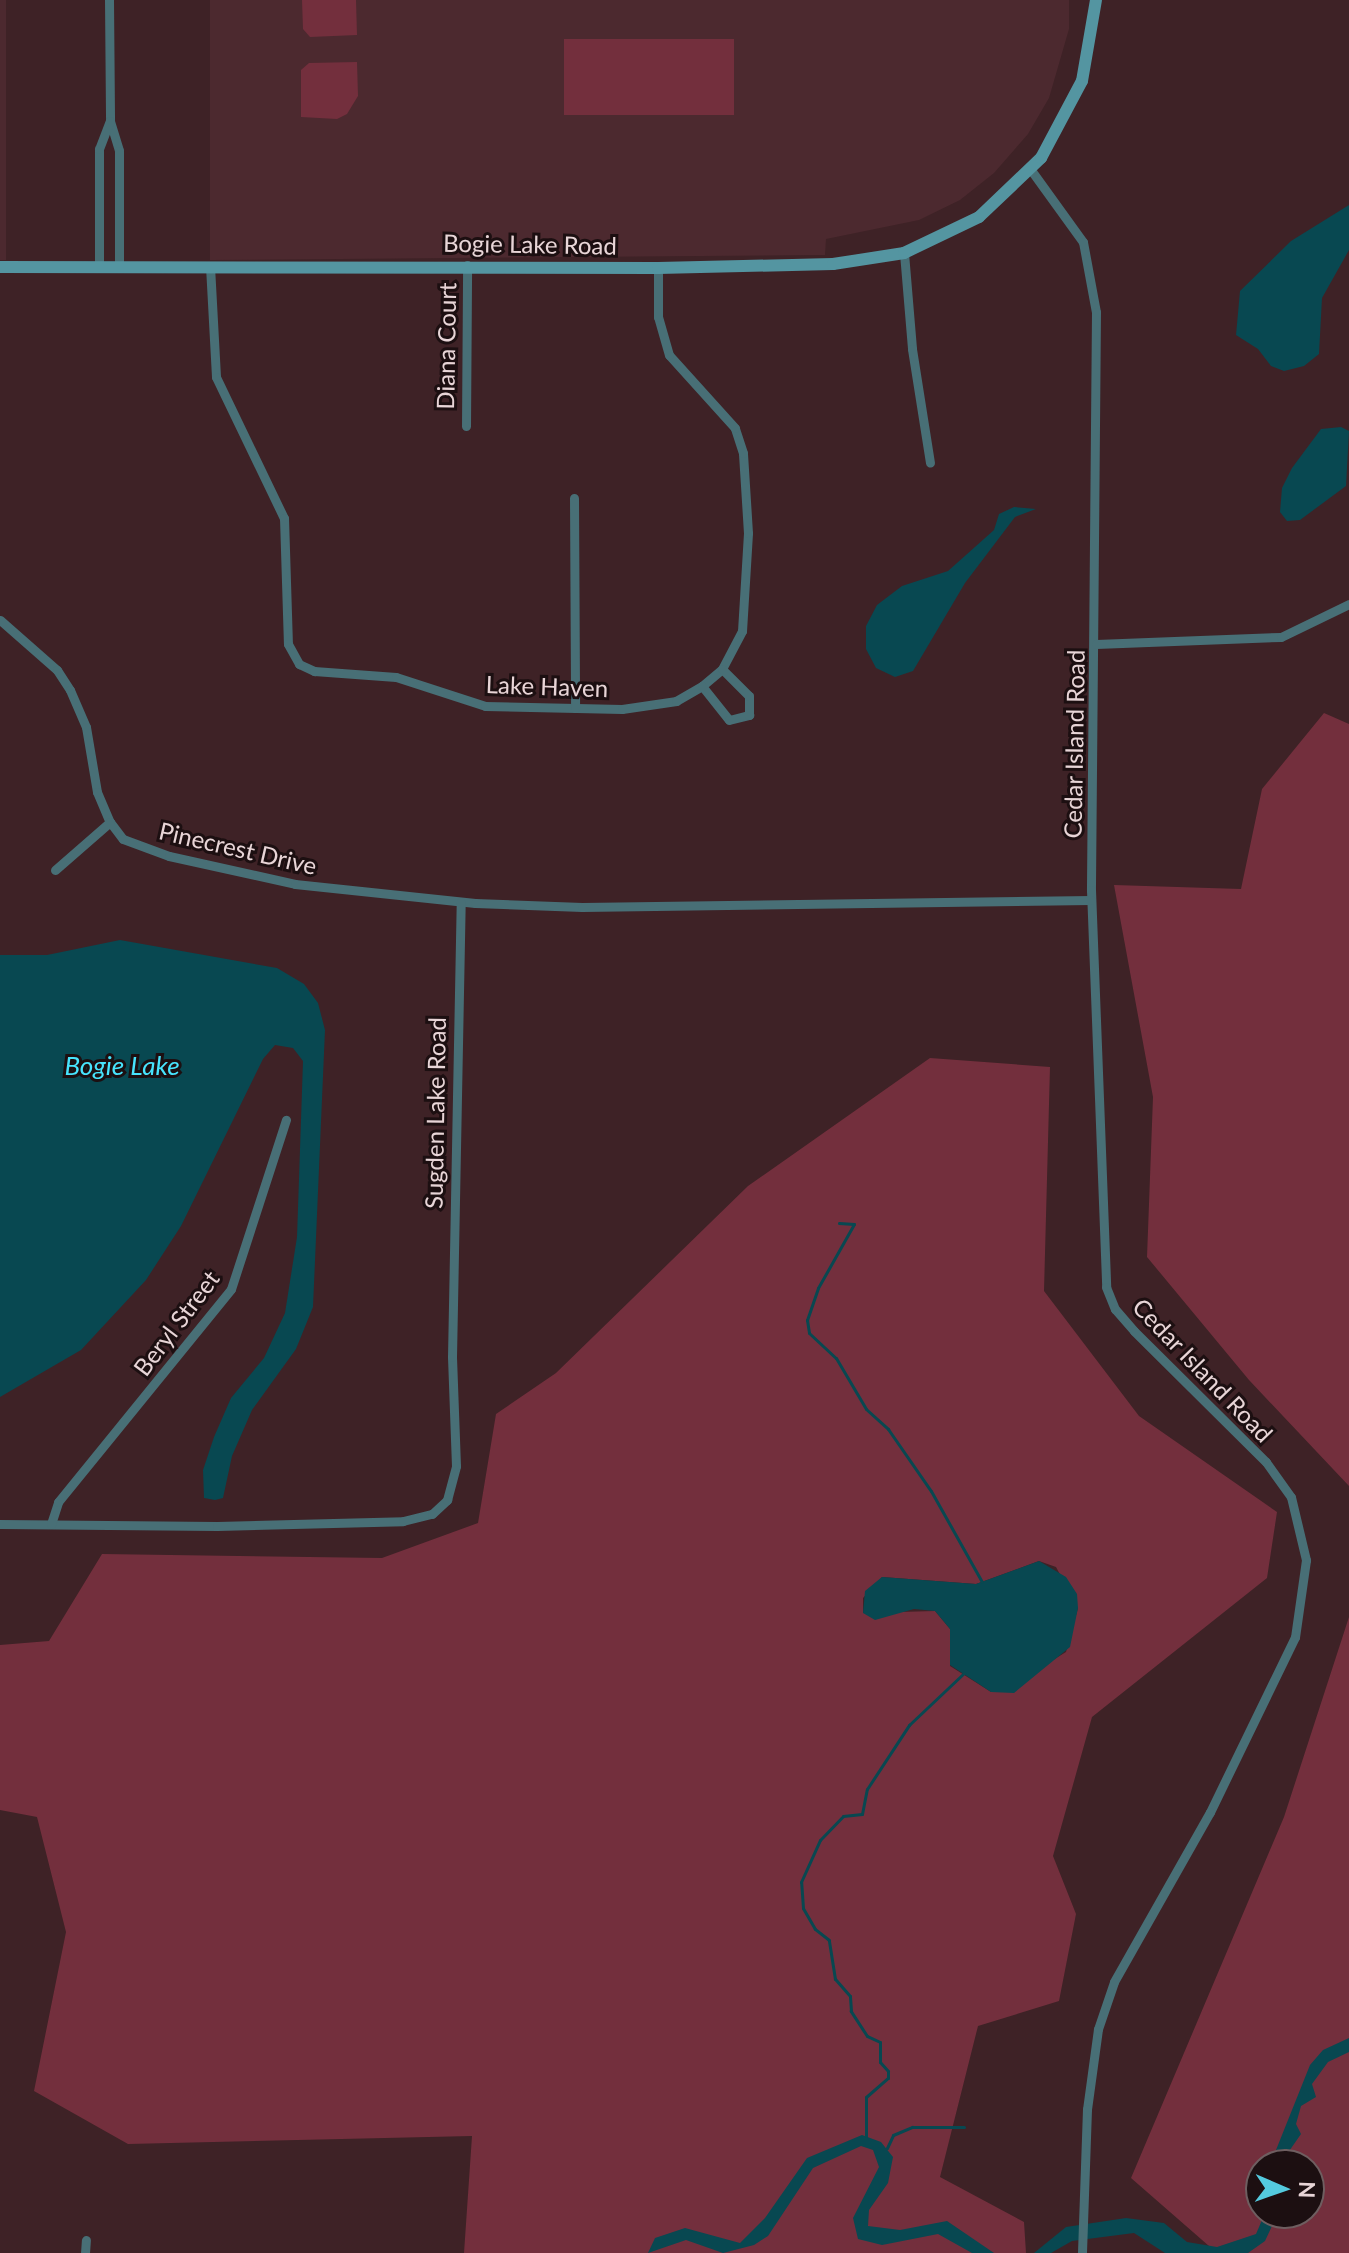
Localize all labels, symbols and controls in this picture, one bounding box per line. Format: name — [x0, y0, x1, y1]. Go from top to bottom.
street label: Bogie Lake Road — [443, 228, 617, 260]
street label: Diana Court — [430, 282, 462, 410]
street label: Cedar Island Road — [1058, 649, 1090, 839]
street label: Lake Haven — [485, 669, 609, 703]
street label: Pinecrest Drive — [156, 816, 320, 880]
street label: Sugden Lake Road — [419, 1017, 451, 1209]
water label: Bogie Lake — [64, 1050, 180, 1082]
street label: Beryl Street — [127, 1265, 225, 1381]
street label: Cedar Island Road — [1127, 1292, 1279, 1448]
north arrow — [1245, 2149, 1325, 2229]
text: N — [1294, 2181, 1321, 2199]

